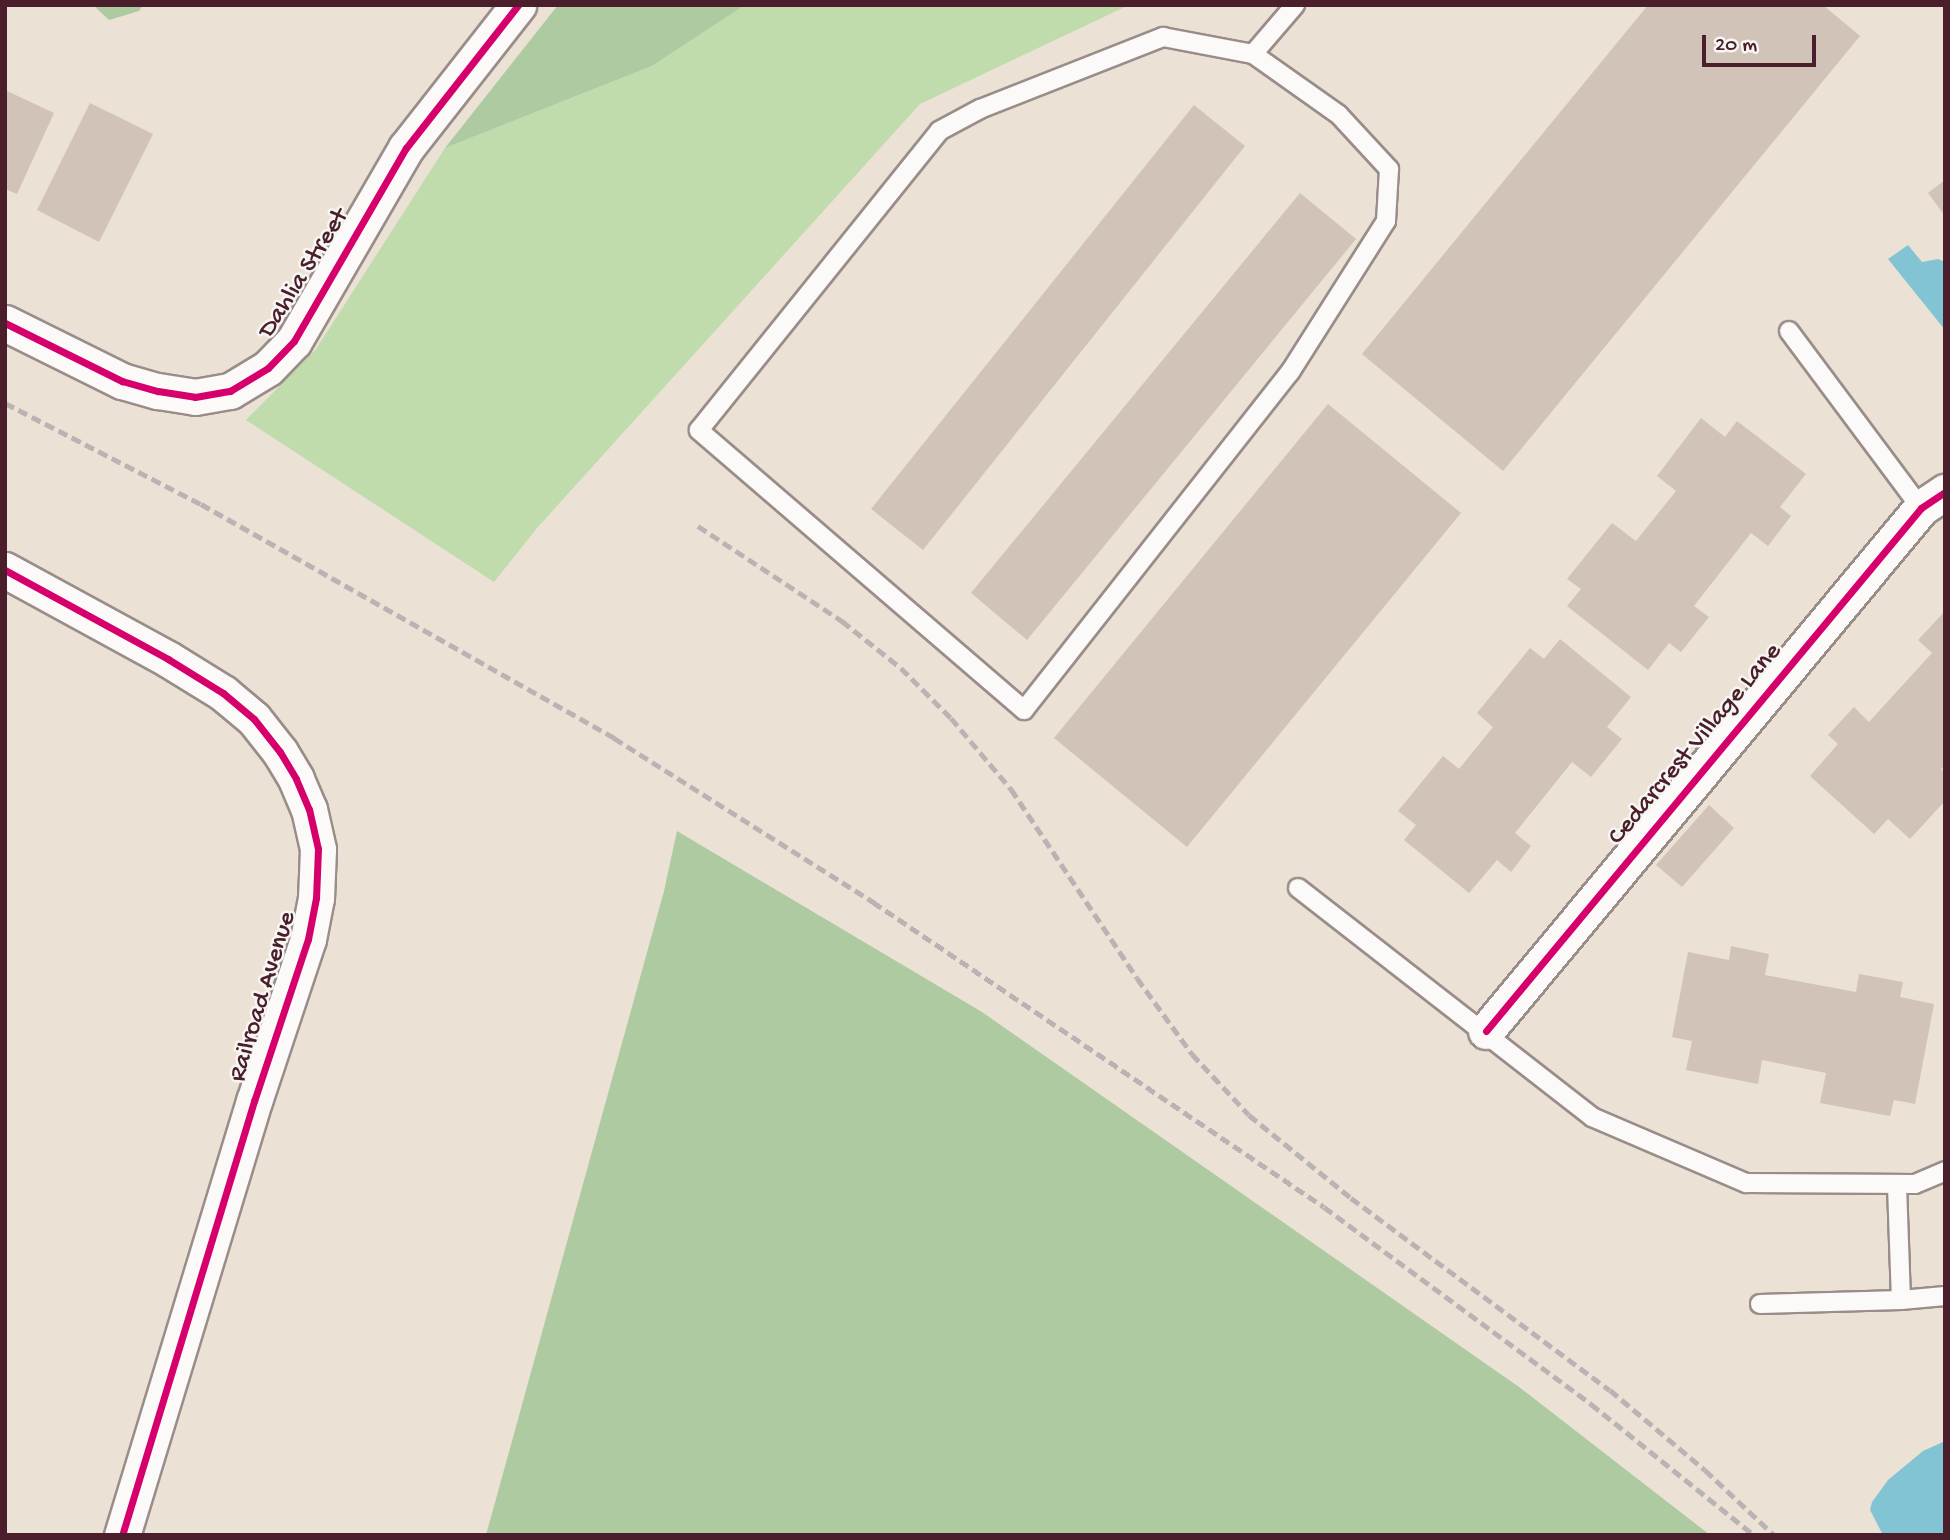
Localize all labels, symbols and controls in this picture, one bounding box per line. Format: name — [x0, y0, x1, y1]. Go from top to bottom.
scale bar — [1705, 21, 1819, 65]
text: 20 m — [1715, 34, 1757, 59]
street label: Dahlia Street — [253, 204, 357, 344]
street label: Cedarcrest Village Lane — [1602, 638, 1790, 852]
street label: Railroad Avenue — [223, 908, 305, 1086]

